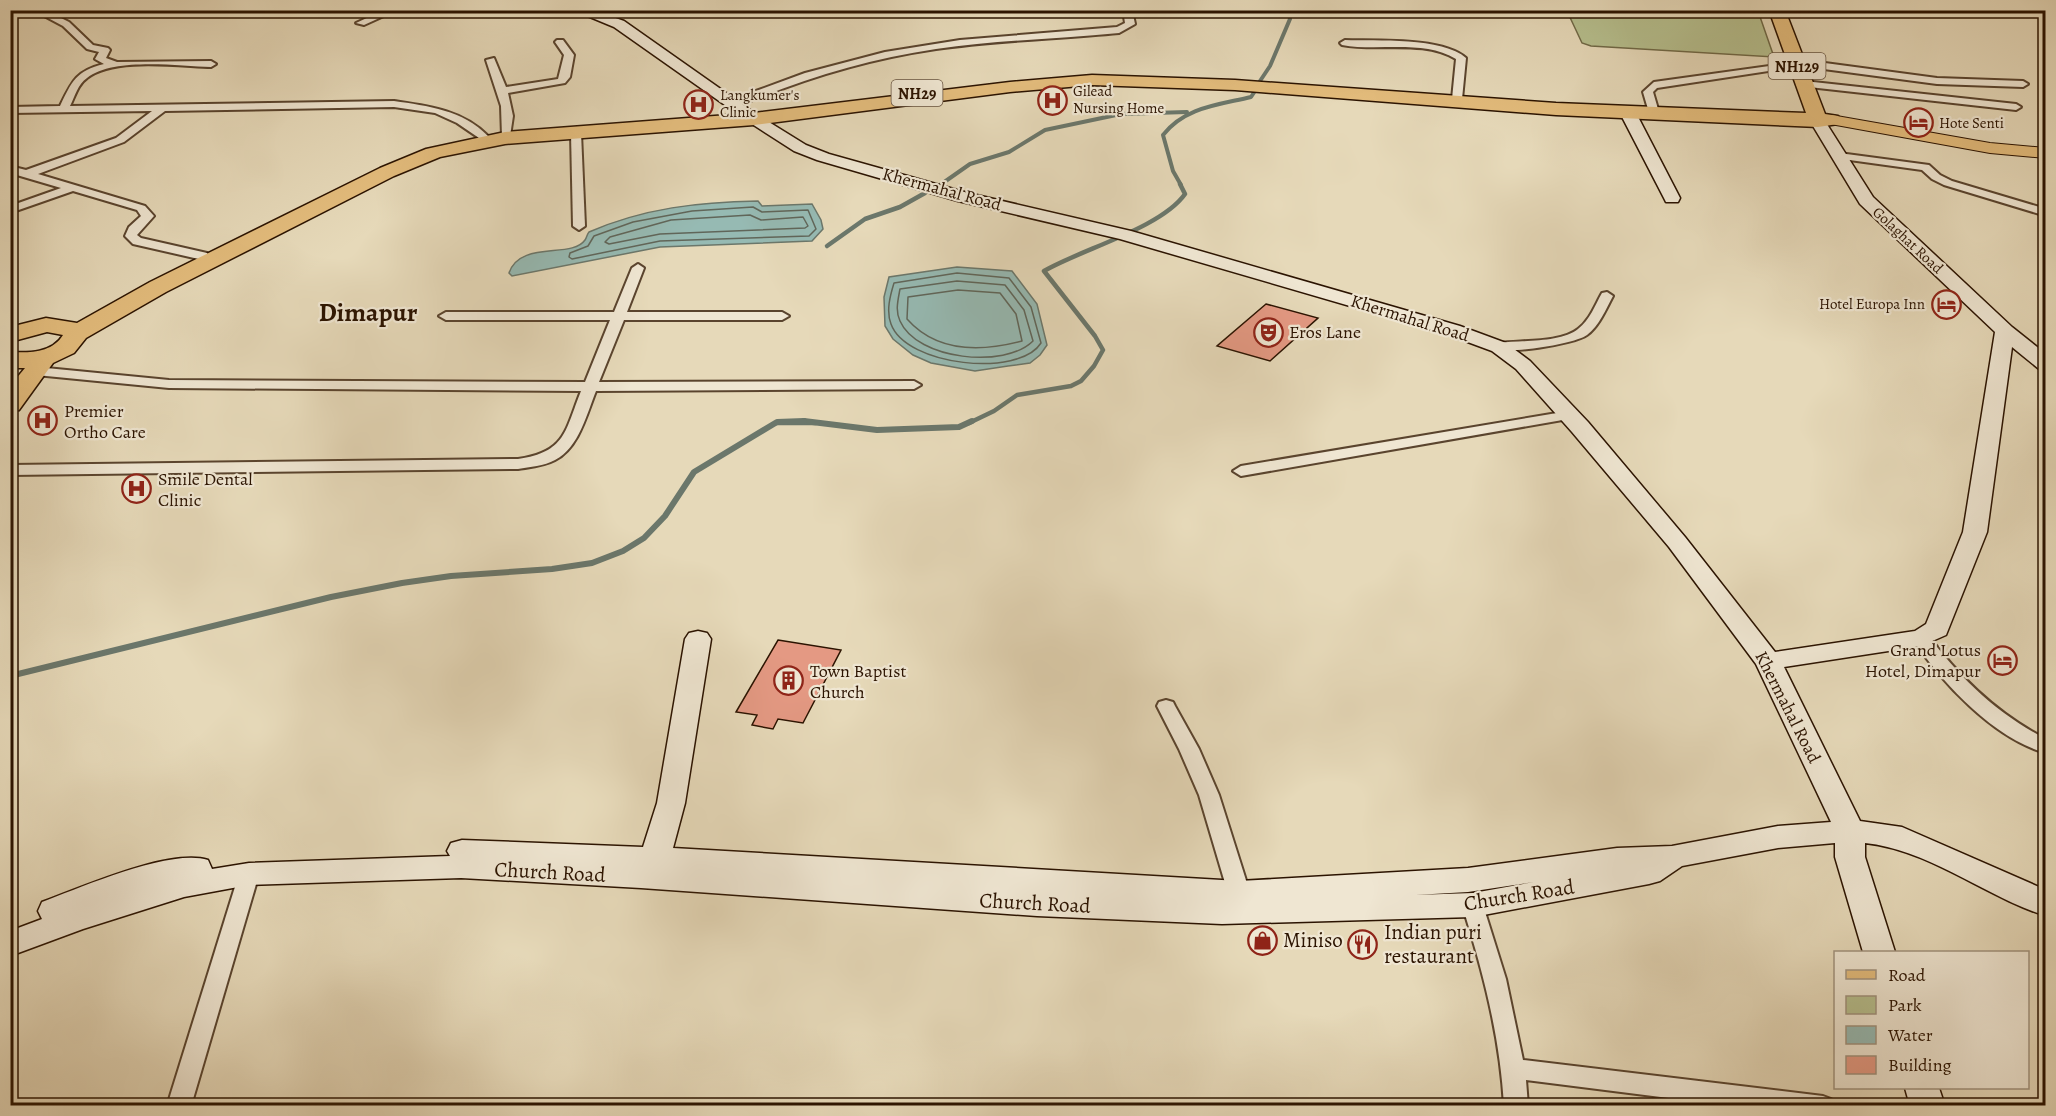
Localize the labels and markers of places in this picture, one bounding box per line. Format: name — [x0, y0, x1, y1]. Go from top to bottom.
place label: Gilead Nursing Home — [1073, 81, 1165, 118]
hospital icon: Gilead Nursing Home — [1036, 84, 1068, 116]
place label: Langkumer's Clinic — [720, 85, 800, 122]
hospital icon: Langkumer's Clinic — [683, 88, 715, 120]
hotel icon: Hote Senti — [1902, 107, 1934, 139]
place label: Hote Senti — [1939, 113, 2004, 133]
hotel icon: Hotel Europa Inn — [1930, 288, 1962, 320]
place label: Hotel Europa Inn — [1819, 294, 1925, 314]
theatre icon: Eros Lane — [1252, 316, 1284, 348]
place label: Eros Lane — [1289, 320, 1361, 344]
place label: Premier Ortho Care — [64, 399, 146, 444]
hospital icon: Premier Ortho Care — [27, 405, 59, 437]
place label: Smile Dental Clinic — [158, 467, 253, 512]
hospital icon: Smile Dental Clinic — [121, 473, 153, 505]
place label: Grand Lotus Hotel, Dimapur — [1865, 638, 1981, 683]
hotel icon: Grand Lotus Hotel, Dimapur — [1986, 644, 2018, 676]
place label: Town Baptist Church — [810, 659, 906, 704]
building icon: Town Baptist Church — [773, 665, 805, 697]
place label: Indian puri restaurant — [1384, 918, 1482, 970]
shop icon: Miniso — [1246, 924, 1278, 956]
place label: Miniso — [1283, 926, 1343, 954]
restaurant icon: Indian puri restaurant — [1347, 928, 1379, 960]

